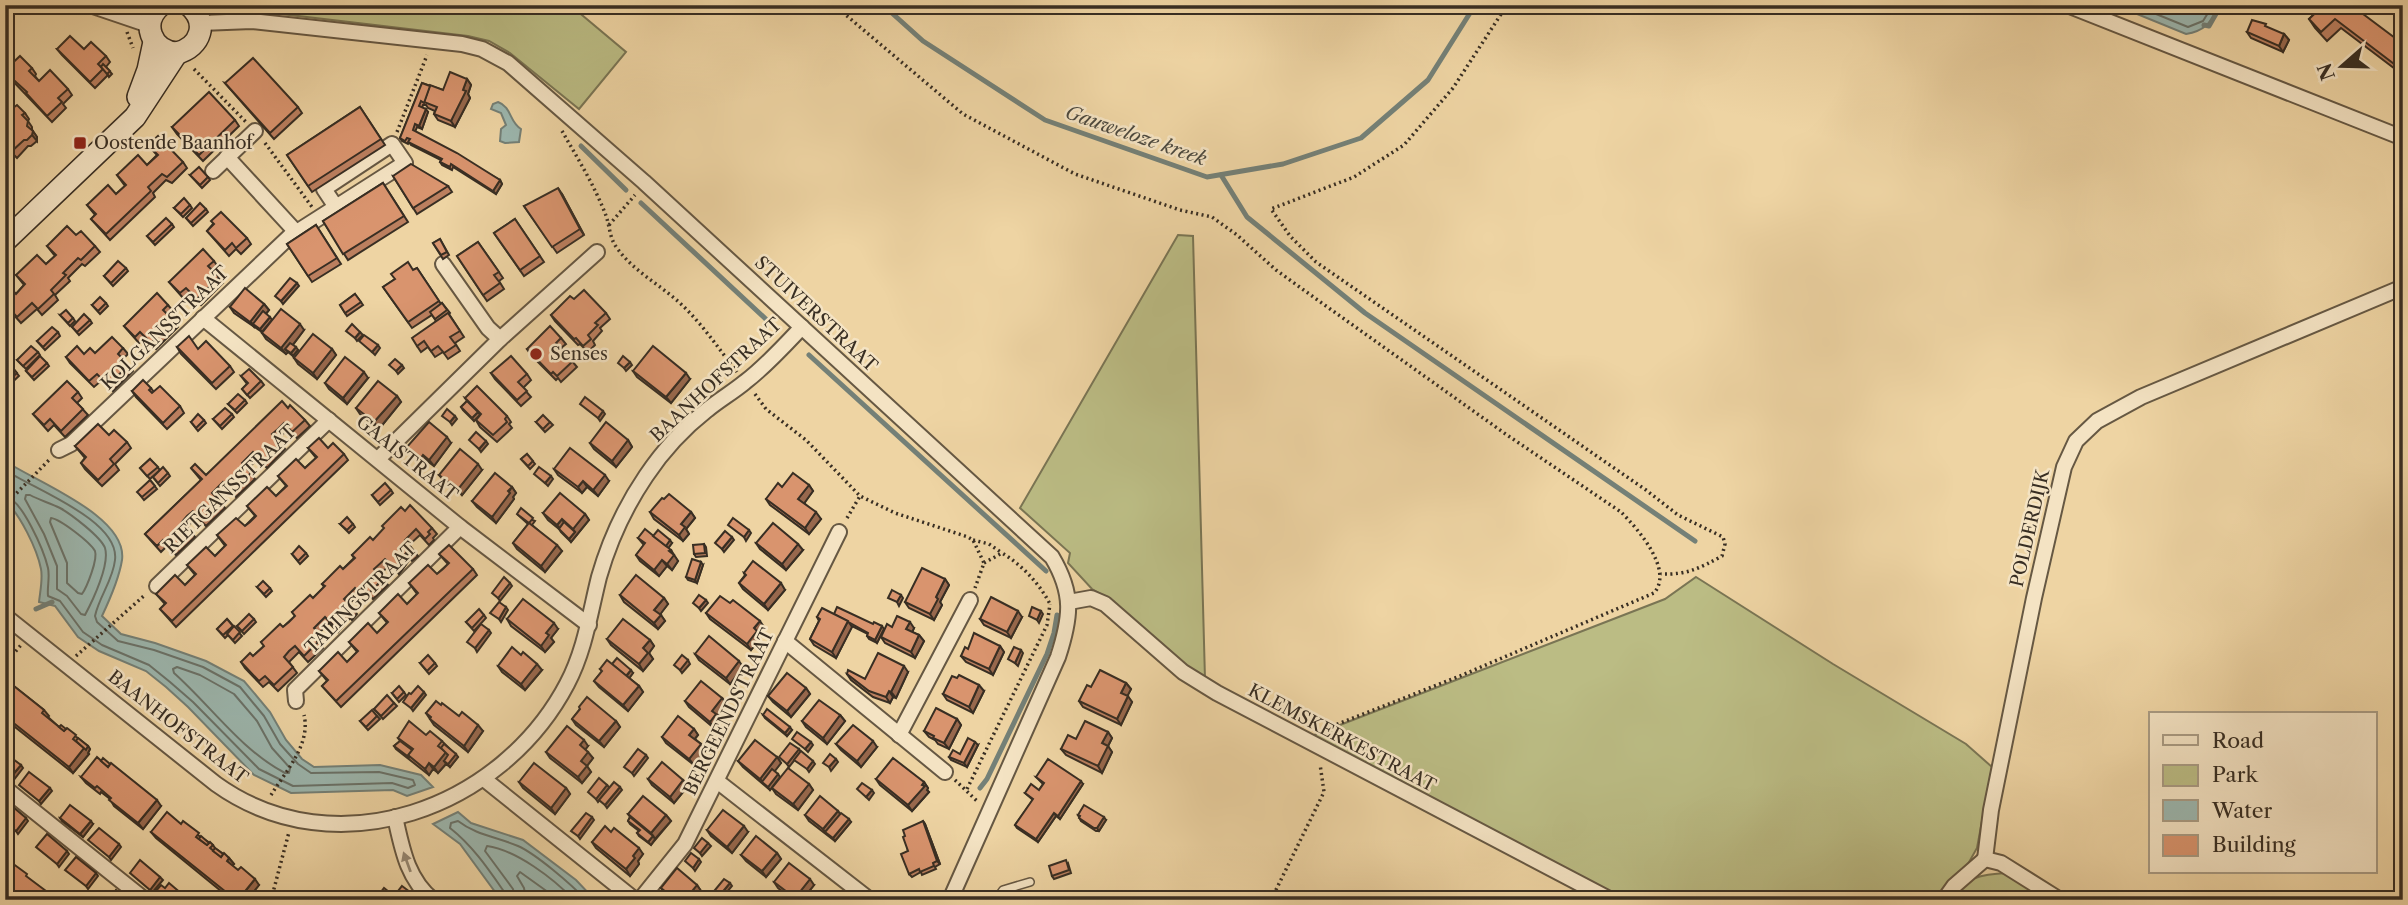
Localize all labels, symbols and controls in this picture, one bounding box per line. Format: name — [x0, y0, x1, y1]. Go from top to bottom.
north arrow — [2306, 32, 2376, 102]
text: N — [2313, 60, 2340, 83]
water label: Gauweloze kreek — [1062, 101, 1209, 170]
place label: Oostende Baanhof — [94, 132, 255, 154]
marker: Oostende Baanhof — [72, 135, 88, 151]
street label: STUIVERSTRAAT — [750, 251, 882, 377]
street label: KOLGANSSTRAAT — [97, 261, 234, 395]
street label: BAANHOFSTRAAT — [646, 313, 787, 447]
place label: Senses — [550, 343, 608, 365]
marker: Senses — [528, 346, 544, 362]
street label: GAAISTRAAT — [352, 410, 462, 506]
street label: RIETGANSSTRAAT — [159, 420, 301, 558]
street label: POLDERDIJK — [2006, 466, 2054, 589]
street label: TALINGSTRAAT — [300, 537, 422, 659]
street label: BERGEENDSTRAAT — [679, 625, 779, 799]
street label: BAANHOFSTRAAT — [104, 666, 253, 789]
street label: KLEMSKERKESTRAAT — [1244, 679, 1440, 797]
legend — [2149, 712, 2376, 874]
text: Road — [2212, 728, 2264, 753]
text: Park — [2212, 762, 2258, 787]
text: Water — [2211, 798, 2272, 823]
text: Building — [2212, 832, 2297, 857]
one-way arrow — [401, 852, 412, 873]

